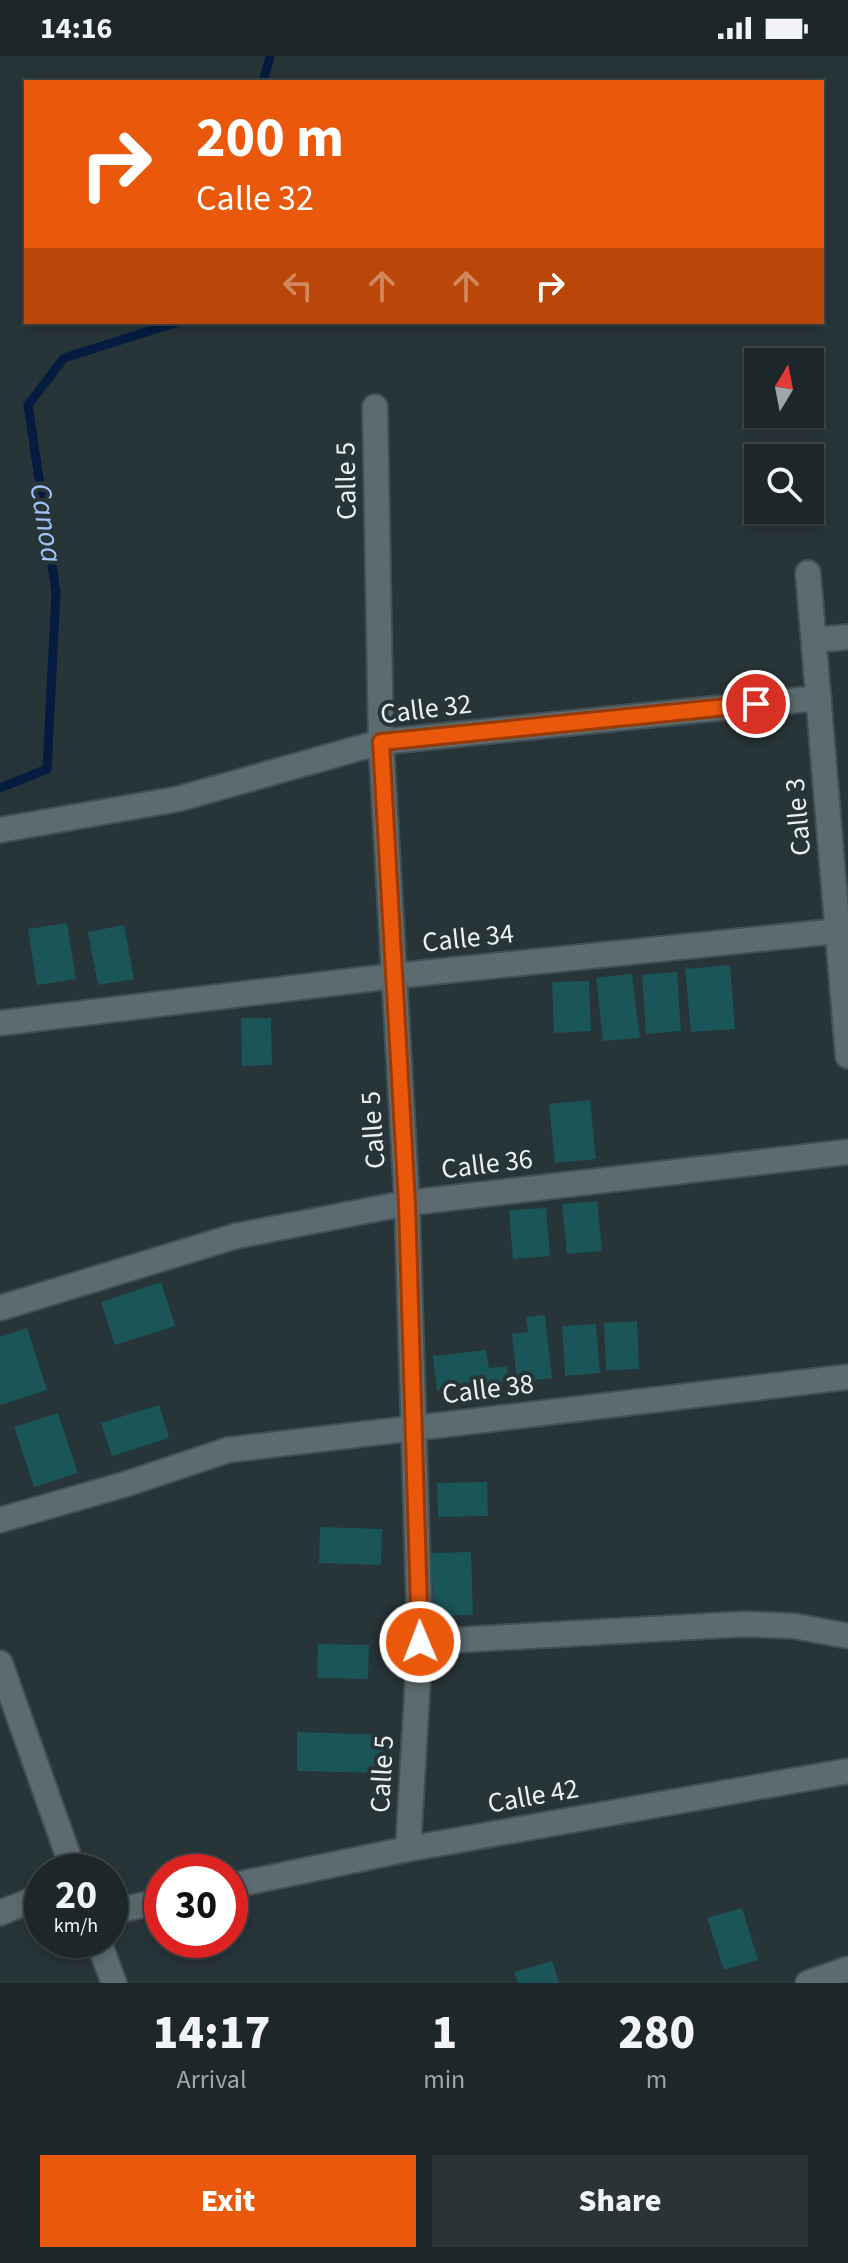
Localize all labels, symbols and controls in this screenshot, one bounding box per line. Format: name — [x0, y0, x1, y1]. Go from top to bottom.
text: 14:16 — [40, 7, 112, 50]
text: 200 m — [196, 99, 344, 178]
icon: right — [64, 112, 168, 216]
text: Calle 32 — [196, 173, 314, 224]
icon: left — [276, 264, 320, 308]
icon: ahead — [360, 264, 404, 308]
icon: ahead — [444, 264, 488, 308]
icon: right — [528, 264, 572, 308]
north arrow — [744, 348, 824, 428]
map controls — [744, 348, 824, 524]
street label: Calle 5 — [325, 442, 367, 520]
button: search — [744, 444, 824, 524]
water label: Canoa — [19, 480, 73, 566]
pin — [722, 670, 790, 738]
icon: arrive — [734, 682, 778, 726]
street label: Calle 32 — [378, 684, 474, 734]
street label: Calle 3 — [775, 777, 821, 857]
street label: Calle 34 — [420, 913, 516, 963]
street label: Calle 5 — [350, 1090, 396, 1170]
street label: Calle 36 — [439, 1139, 535, 1189]
street label: Calle 38 — [440, 1364, 536, 1414]
position arrow — [378, 1600, 462, 1684]
street label: Calle 5 — [360, 1734, 404, 1814]
street label: Calle 42 — [484, 1768, 582, 1824]
speed limit sign: 30 — [144, 1854, 248, 1958]
text: 20 — [55, 1867, 97, 1924]
text: km/h — [54, 1912, 98, 1940]
text: 14:17 — [153, 1999, 270, 2067]
text: 1 — [431, 1999, 457, 2067]
text: 280 — [618, 1999, 695, 2067]
text: Arrival — [177, 2061, 247, 2098]
text: min — [423, 2061, 465, 2098]
text: m — [646, 2061, 667, 2098]
button: Exit — [40, 2155, 416, 2247]
button: Share — [432, 2155, 808, 2247]

